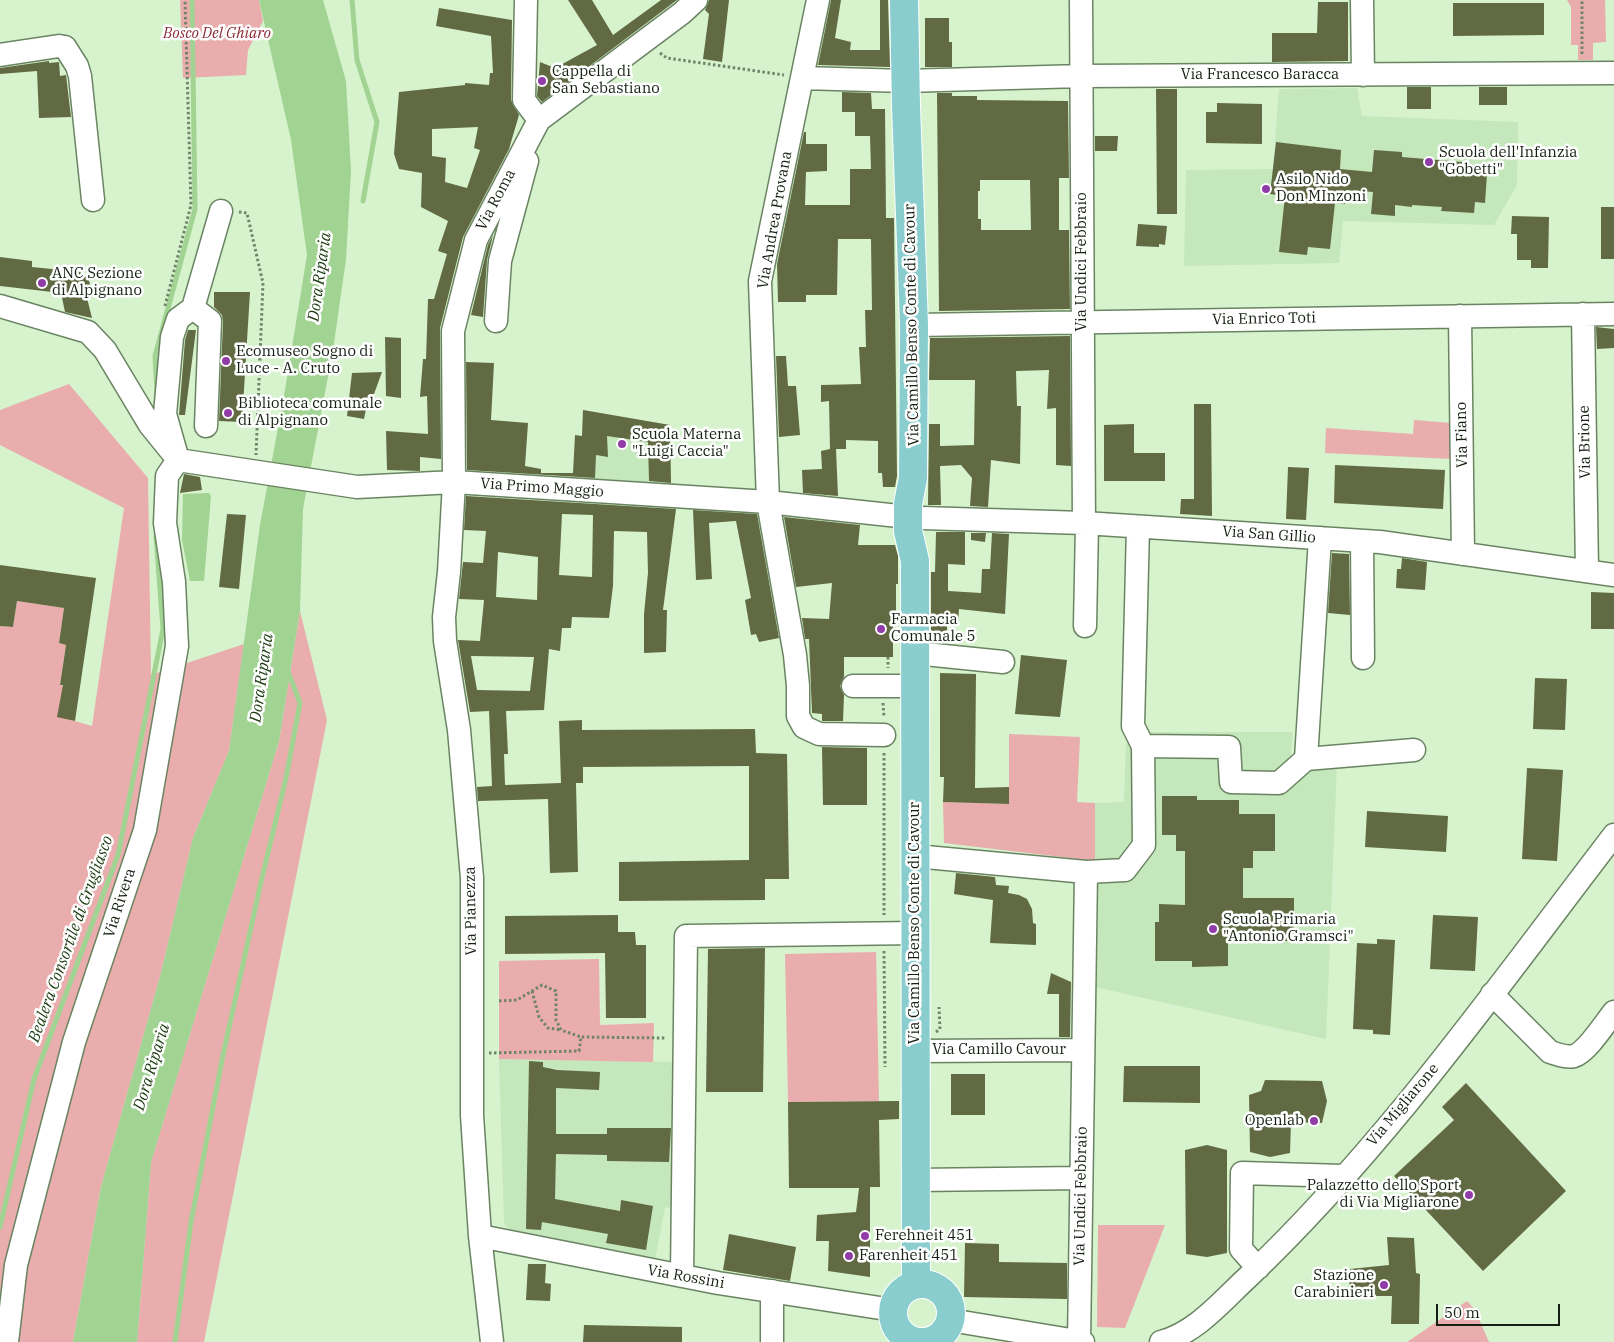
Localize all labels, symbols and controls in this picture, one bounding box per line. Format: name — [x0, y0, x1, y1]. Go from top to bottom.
park label: Bosco Del Ghiaro — [163, 25, 271, 43]
place label: Cappella di San Sebastiano — [552, 63, 660, 98]
street label: Via Francesco Baracca — [1181, 66, 1339, 84]
marker: Cappella di San Sebastiano — [536, 75, 548, 87]
place label: Scuola dell'Infanzia "Gobetti" — [1439, 144, 1577, 179]
street label: Via Andrea Provana — [754, 150, 796, 290]
marker: Scuola dell'Infanzia "Gobetti" — [1423, 156, 1435, 168]
street label: Via Roma — [472, 166, 520, 234]
place label: Asilo Nido Don MInzoni — [1276, 171, 1366, 206]
marker: Asilo Nido Don MInzoni — [1260, 183, 1272, 195]
street label: Via Undici Febbraio — [1073, 192, 1091, 332]
street label: Via Camillo Benso Conte di Cavour — [901, 204, 923, 446]
water label: Dora Riparia — [304, 231, 336, 323]
place label: ANC Sezione di Alpignano — [52, 265, 142, 300]
marker: ANC Sezione di Alpignano — [36, 277, 48, 289]
street label: Via Enrico Toti — [1212, 309, 1316, 329]
place label: Ecomuseo Sogno di Luce - A. Cruto — [236, 343, 373, 378]
marker: Ecomuseo Sogno di Luce - A. Cruto — [220, 355, 232, 367]
place label: Biblioteca comunale di Alpignano — [238, 395, 382, 430]
street label: Via Fiano — [1452, 402, 1472, 468]
street label: Via Brione — [1575, 405, 1595, 479]
marker: Biblioteca comunale di Alpignano — [222, 407, 234, 419]
place label: Scuola Materna "Luigi Caccia" — [632, 426, 741, 461]
marker: Scuola Materna "Luigi Caccia" — [616, 438, 628, 450]
street label: Via Primo Maggio — [480, 475, 604, 501]
street label: Via San Gillio — [1222, 523, 1316, 547]
place label: Farmacia Comunale 5 — [891, 611, 975, 646]
marker: Farmacia Comunale 5 — [875, 623, 887, 635]
water label: Dora Riparia — [246, 632, 278, 724]
street label: Via Camillo Benso Conte di Cavour — [906, 802, 924, 1044]
water label: Bealera Consortile di Grugliasco — [25, 833, 117, 1045]
street label: Via Rivera — [100, 866, 140, 940]
street label: Via Pianezza — [461, 866, 481, 956]
place label: Scuola Primaria "Antonio Gramsci" — [1223, 911, 1354, 946]
marker: Scuola Primaria "Antonio Gramsci" — [1207, 923, 1219, 935]
water label: Dora Riparia — [130, 1021, 174, 1113]
street label: Via Camillo Cavour — [932, 1041, 1066, 1059]
street label: Via Migliarone — [1363, 1060, 1443, 1150]
place label: Openlab — [1245, 1112, 1304, 1130]
marker: Openlab — [1308, 1115, 1320, 1127]
street label: Via Undici Febbraio — [1071, 1126, 1091, 1266]
place label: Palazzetto dello Sport di Via Migliarone — [1307, 1177, 1459, 1212]
marker: Palazzetto dello Sport di Via Migliarone — [1463, 1189, 1475, 1201]
place label: Ferehneit 451 — [875, 1227, 974, 1245]
marker: Ferehneit 451 — [859, 1230, 871, 1242]
place label: Farenheit 451 — [859, 1247, 958, 1265]
marker: Farenheit 451 — [843, 1250, 855, 1262]
street label: Via Rossini — [646, 1261, 726, 1293]
place label: Stazione Carabinieri — [1294, 1267, 1374, 1302]
marker: Stazione Carabinieri — [1378, 1279, 1390, 1291]
scale bar — [1439, 1294, 1563, 1326]
text: 50 m — [1444, 1303, 1480, 1322]

